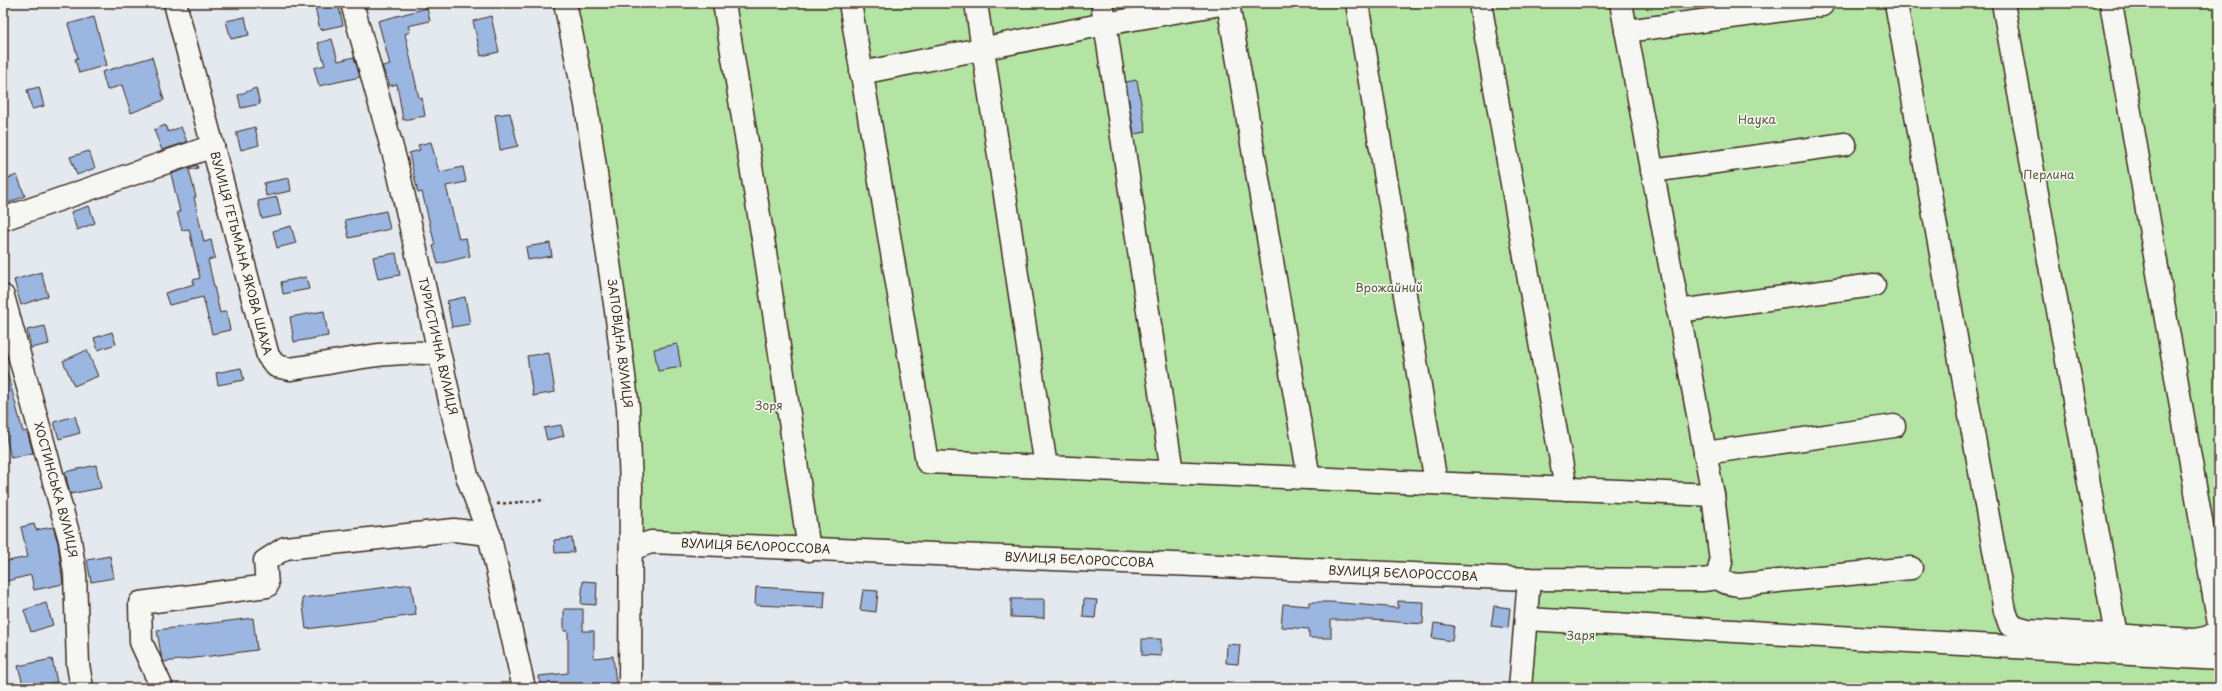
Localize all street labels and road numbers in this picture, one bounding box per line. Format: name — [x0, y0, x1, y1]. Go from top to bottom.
street label: ВУЛИЦЯ ГЕТЬМАНА ЯКОВА ШАХА — [206, 149, 277, 357]
street label: ТУРИСТИЧНА ВУЛИЦЯ — [414, 275, 463, 417]
street label: ЗАПОВІДНА ВУЛИЦЯ — [603, 278, 638, 409]
street label: ХОСТИНСЬКА ВУЛИЦЯ — [30, 420, 82, 559]
street label: ВУЛИЦЯ БЄЛОРОССОВА — [681, 533, 831, 558]
street label: ВУЛИЦЯ БЄЛОРОССОВА — [1004, 547, 1155, 571]
street label: ВУЛИЦЯ БЄЛОРОССОВА — [1328, 561, 1479, 585]

